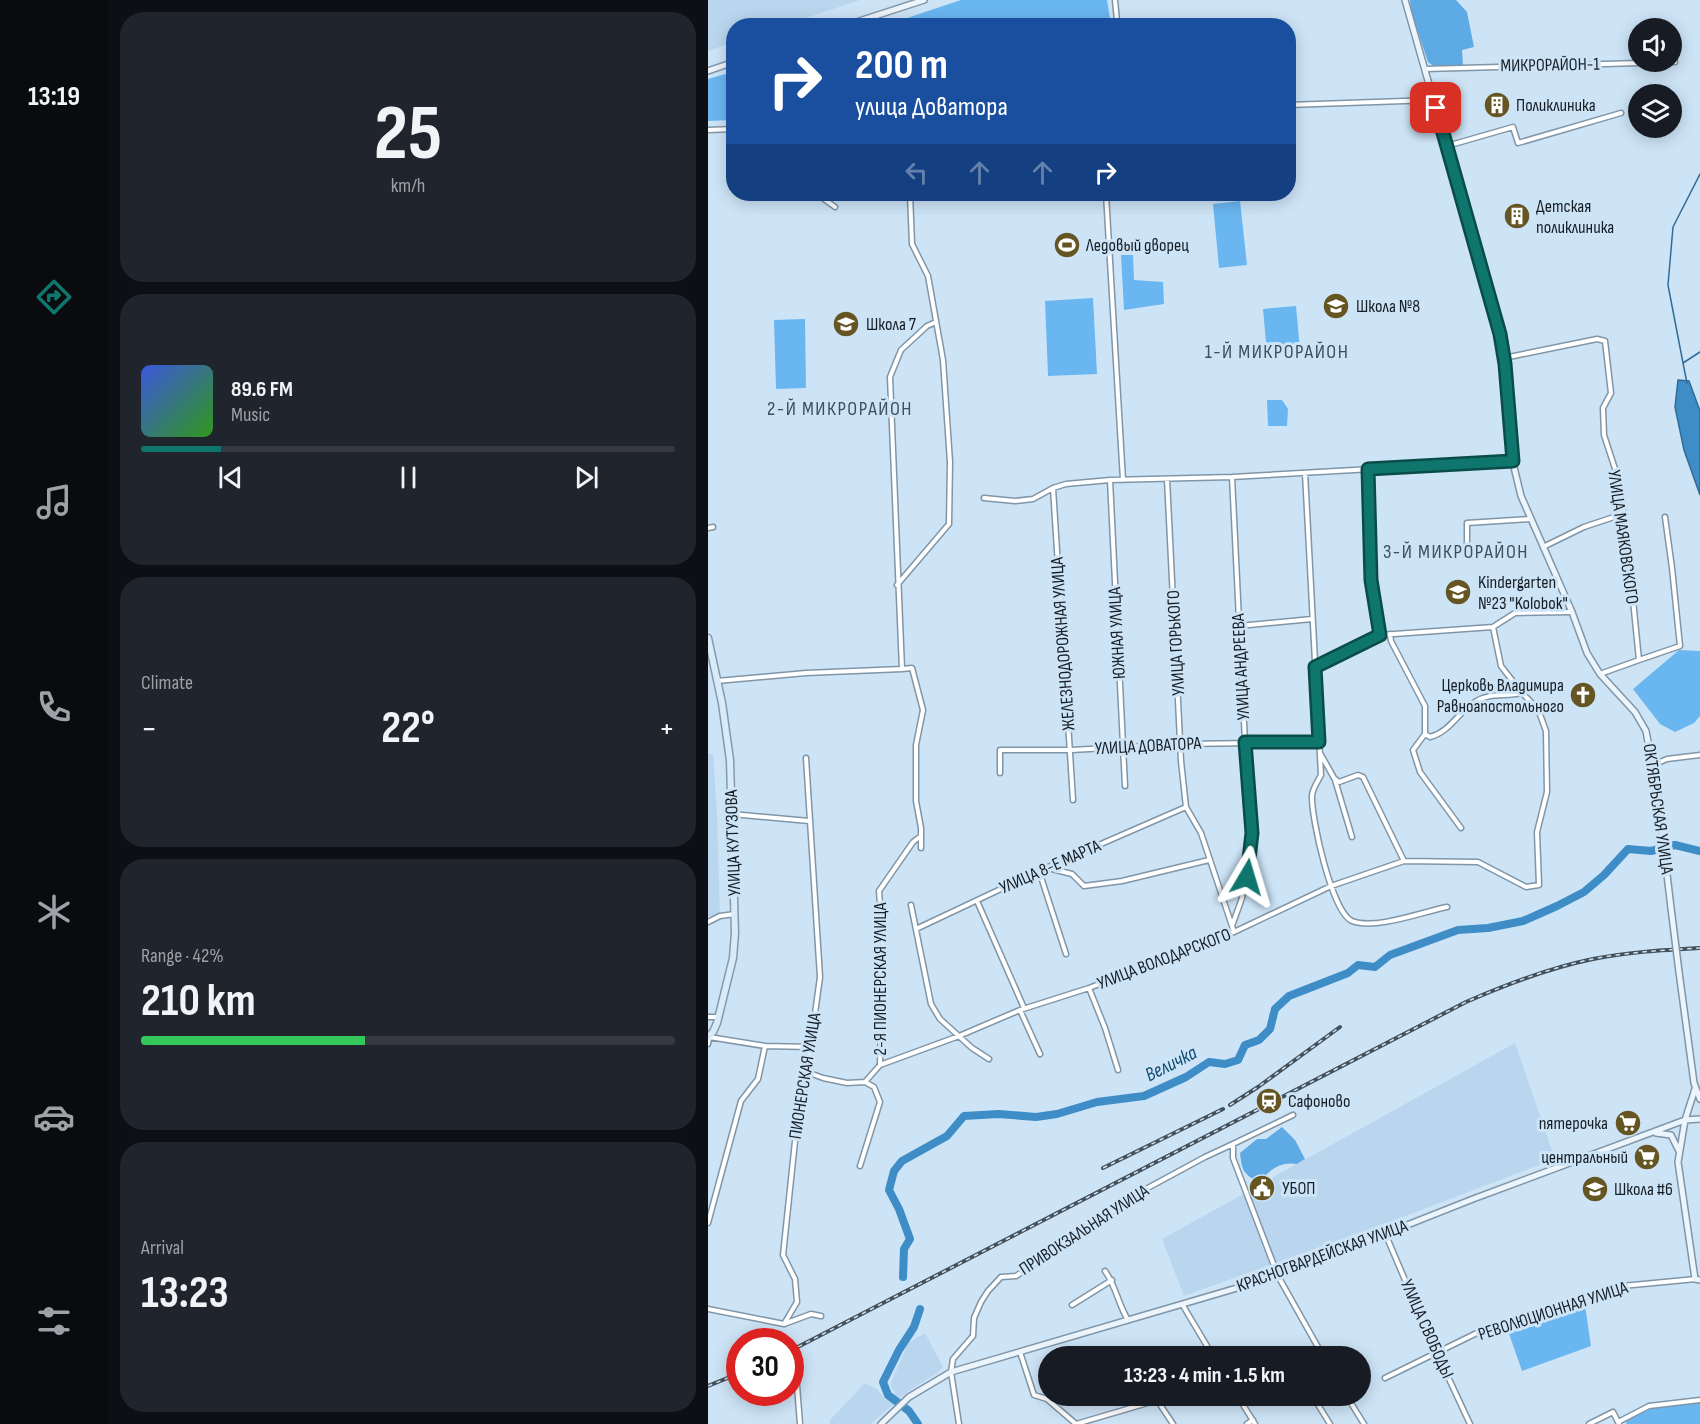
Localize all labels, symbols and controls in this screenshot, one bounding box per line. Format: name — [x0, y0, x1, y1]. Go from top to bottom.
map controls — [1628, 18, 1682, 138]
button: sound — [1628, 18, 1682, 72]
text: 200 m — [855, 40, 948, 91]
icon: right — [756, 42, 834, 120]
street label: МИКРОРАЙОН-1 — [1500, 54, 1601, 76]
text: 13:19 — [28, 81, 80, 113]
pin — [1410, 82, 1461, 133]
button: layers — [1628, 84, 1682, 138]
text: 25 — [374, 88, 442, 181]
building icon: Поликлиника — [1482, 90, 1512, 120]
text: улица Доватора — [855, 91, 1008, 123]
icon: arrive — [1419, 91, 1452, 124]
place label: Поликлиника — [1516, 95, 1596, 116]
icon: left — [900, 156, 933, 189]
icon: ahead — [963, 156, 996, 189]
icon: ahead — [1026, 156, 1059, 189]
icon: right — [1089, 156, 1122, 189]
text: km/h — [391, 174, 425, 198]
place label: Детская поликлиника — [1536, 196, 1614, 238]
building icon: Детская поликлиника — [1502, 201, 1532, 231]
sports icon: Ледовый дворец — [1052, 230, 1082, 260]
place label: Ледовый дворец — [1085, 235, 1189, 256]
icon: directions — [33, 276, 75, 318]
school or university icon: Школа №8 — [1321, 291, 1351, 321]
place label: Школа №8 — [1356, 296, 1420, 317]
school or university icon: Школа 7 — [831, 309, 861, 339]
place label: Школа 7 — [866, 314, 917, 335]
district label: 1-Й МИКРОРАЙОН — [1205, 340, 1349, 364]
text: 89.6 FM — [231, 376, 293, 403]
district label: 2-Й МИКРОРАЙОН — [767, 397, 913, 421]
text: Music — [231, 403, 270, 427]
icon: previous — [214, 461, 247, 494]
icon: pause — [392, 461, 425, 494]
icon: next — [570, 461, 603, 494]
street label: УЛИЦА МАЯКОВСКОГО — [1603, 469, 1643, 605]
icon: music — [33, 481, 75, 523]
district label: 3-Й МИКРОРАЙОН — [1383, 540, 1529, 564]
street label: ЖЕЛЕЗНОДОРОЖНАЯ УЛИЦА — [1046, 556, 1080, 731]
place label: Kindergarten №23 "Kolobok" — [1478, 572, 1568, 614]
school or university icon: Kindergarten №23 "Kolobok" — [1443, 577, 1473, 607]
street label: ЮЖНАЯ УЛИЦА — [1104, 586, 1130, 679]
street label: УЛИЦА ГОРЬКОГО — [1163, 590, 1189, 696]
street label: УЛИЦА АНДРЕЕВА — [1228, 613, 1254, 721]
text: Climate — [141, 671, 193, 695]
place label: Церковь Владимира Равноапостольного — [1437, 675, 1564, 717]
church icon: Церковь Владимира Равноапостольного — [1568, 680, 1598, 710]
icon: phone — [33, 686, 75, 728]
text: 22° — [381, 701, 435, 756]
text: − — [141, 709, 157, 749]
text: + — [659, 709, 675, 749]
street label: УЛИЦА ДОВАТОРА — [1094, 733, 1202, 759]
street label: ОКТЯБРЬСКАЯ УЛИЦА — [1638, 742, 1678, 876]
street label: УЛИЦА КУТУЗОВА — [721, 789, 745, 897]
street label: УЛИЦА 8-Е МАРТА — [996, 835, 1104, 899]
position arrow — [1215, 845, 1279, 909]
icon: climate — [33, 891, 75, 933]
street label: 2-Я ПИОНЕРСКАЯ УЛИЦА — [870, 902, 891, 1055]
street label: УЛИЦА ВОЛОДАРСКОГО — [1094, 924, 1234, 994]
text: Range · 42% — [141, 944, 224, 968]
text: 210 km — [141, 974, 256, 1029]
street label: ПИОНЕРСКАЯ УЛИЦА — [785, 1011, 825, 1141]
water label: Величка — [1141, 1041, 1201, 1087]
station icon: Сафоново — [1254, 1086, 1284, 1116]
place label: Сафоново — [1288, 1091, 1351, 1112]
icon: car — [33, 1096, 75, 1138]
supermarket icon: пятерочка — [1613, 1108, 1643, 1138]
place label: пятерочка — [1539, 1113, 1608, 1134]
supermarket icon: центральный — [1632, 1142, 1662, 1172]
place label: центральный — [1541, 1147, 1628, 1168]
public building icon: УБОП — [1247, 1173, 1277, 1203]
school or university icon: Школа #6 — [1580, 1174, 1610, 1204]
place label: УБОП — [1282, 1178, 1315, 1199]
place label: Школа #6 — [1614, 1179, 1673, 1200]
street label: ПРИВОКЗАЛЬНАЯ УЛИЦА — [1015, 1180, 1153, 1280]
street label: КРАСНОГВАРДЕЙСКАЯ УЛИЦА — [1234, 1215, 1411, 1297]
text: Arrival — [141, 1236, 184, 1260]
text: 13:23 — [141, 1266, 229, 1321]
street label: УЛИЦА СВОБОДЫ — [1396, 1276, 1458, 1382]
street label: РЕВОЛЮЦИОННАЯ УЛИЦА — [1476, 1277, 1631, 1345]
icon: filters — [33, 1300, 75, 1342]
speed limit sign: 30 — [726, 1328, 804, 1406]
text: 13:23 · 4 min · 1.5 km — [1124, 1362, 1285, 1389]

